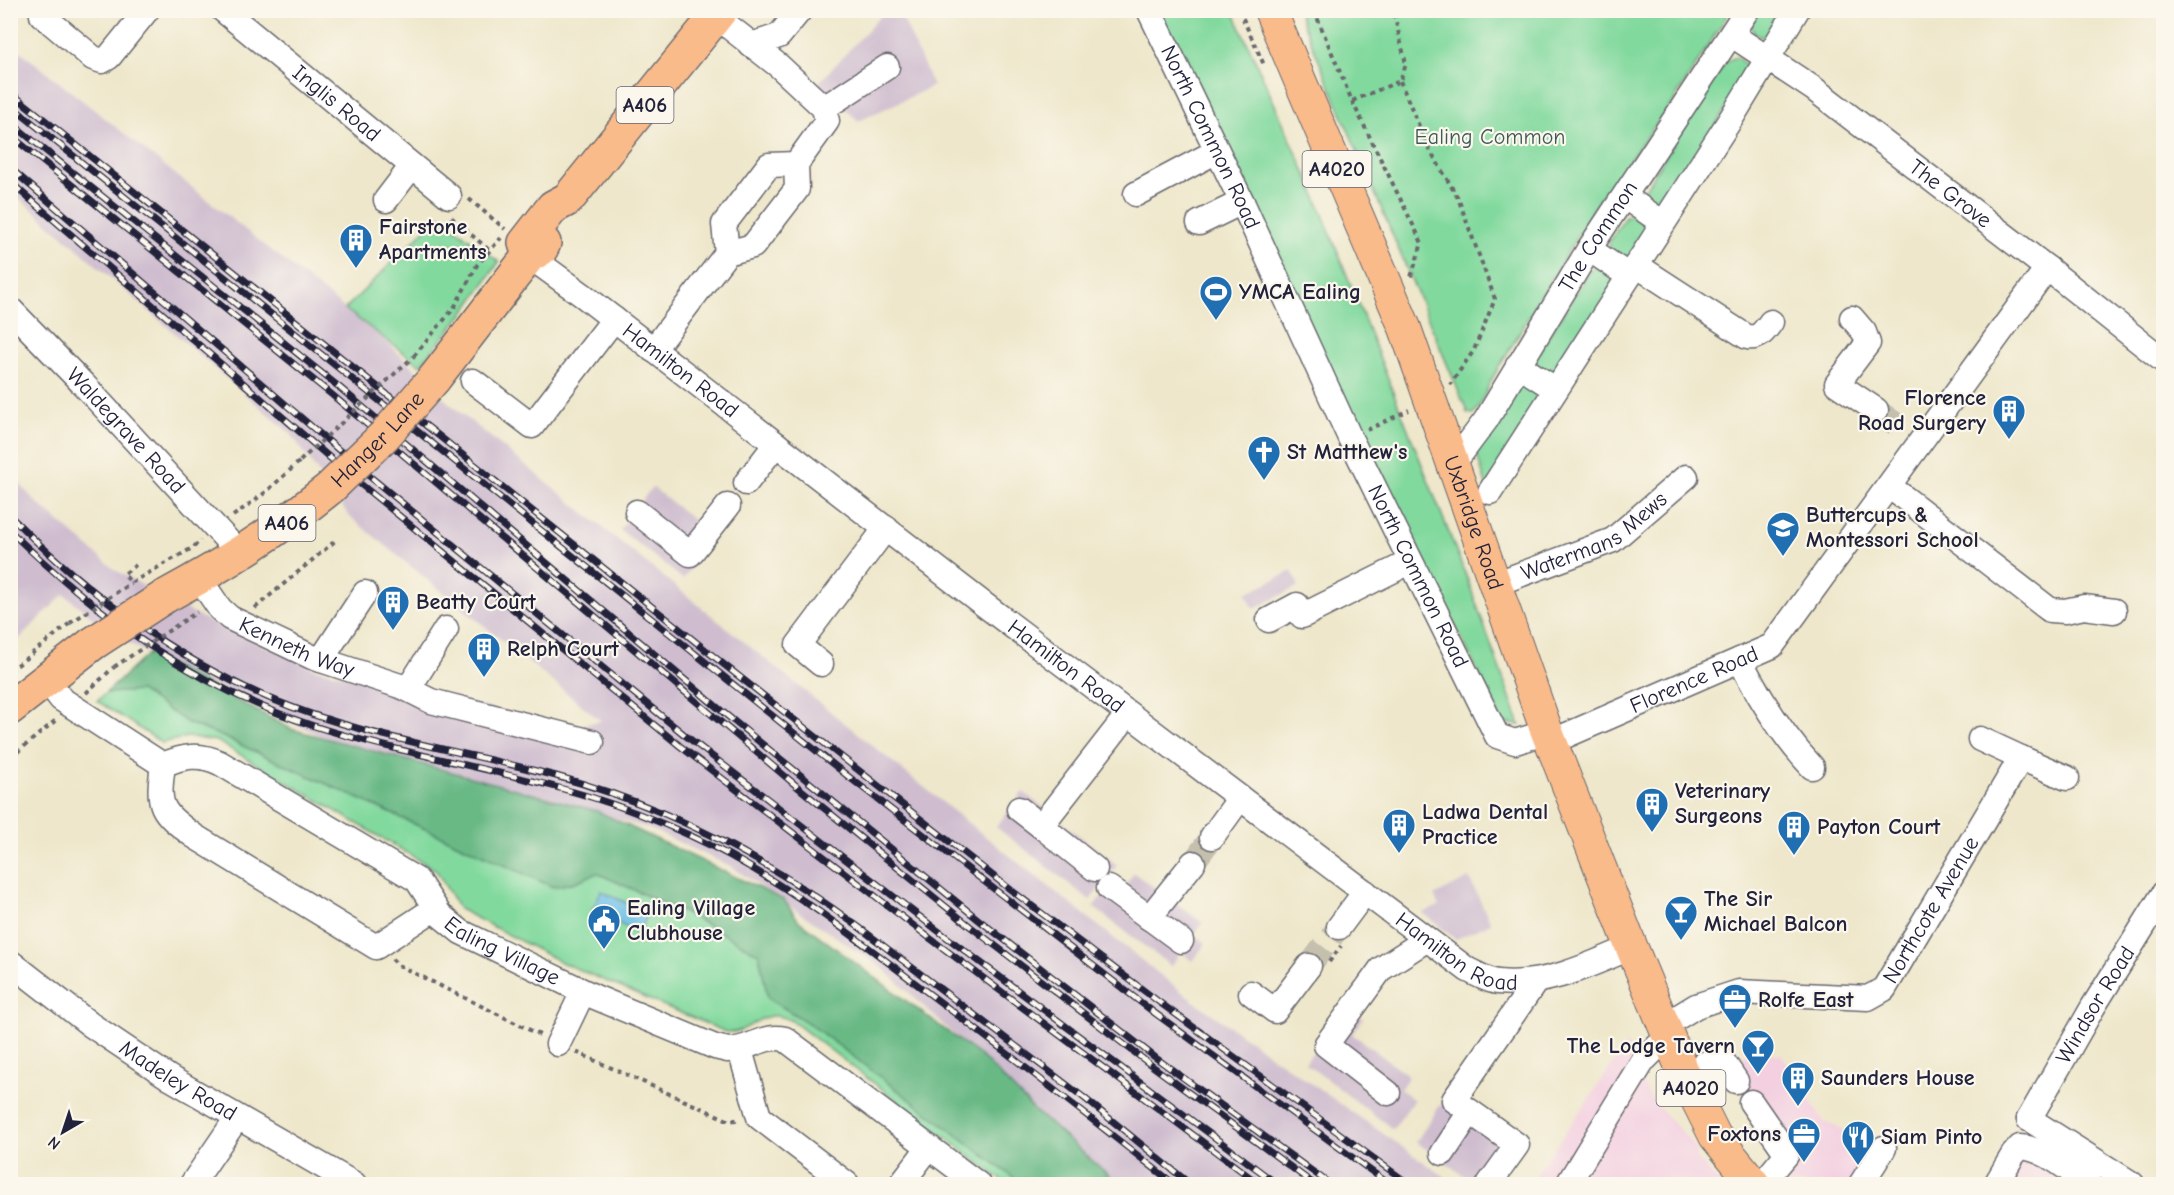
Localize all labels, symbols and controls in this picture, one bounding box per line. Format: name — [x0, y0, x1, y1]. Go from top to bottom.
street label: North Common Road — [1155, 41, 1265, 233]
street label: Inglis Road — [287, 60, 386, 147]
road number: A406 — [616, 87, 674, 123]
park label: Ealing Common — [1415, 124, 1565, 150]
road number: A4020 — [1302, 151, 1372, 187]
street label: The Grove — [1904, 154, 1997, 234]
street label: The Common — [1553, 176, 1643, 297]
place label: Fairstone Apartments — [379, 214, 487, 265]
building icon: Fairstone Apartments — [338, 222, 374, 269]
sports icon: YMCA Ealing — [1198, 274, 1234, 321]
place label: YMCA Ealing — [1239, 279, 1361, 305]
street label: Hamilton Road — [617, 318, 744, 423]
street label: Waldegrave Road — [61, 362, 191, 499]
place label: Florence Road Surgery — [1858, 385, 1987, 436]
street label: Hanger Lane — [326, 386, 430, 493]
building icon: Florence Road Surgery — [1991, 393, 2027, 440]
church icon: St Matthew's — [1246, 434, 1282, 481]
place label: St Matthew's — [1287, 439, 1407, 465]
street label: Uxbridge Road — [1438, 452, 1509, 593]
street label: North Common Road — [1362, 481, 1474, 672]
street label: Watermans Mews — [1517, 486, 1672, 586]
place label: Buttercups & Montessori School — [1806, 502, 1979, 553]
road number: A406 — [258, 505, 316, 541]
school or university icon: Buttercups & Montessori School — [1765, 510, 1801, 557]
building icon: Beatty Court — [375, 584, 411, 631]
place label: Beatty Court — [416, 589, 537, 615]
street label: Kenneth Way — [235, 611, 358, 683]
street label: Hamilton Road — [1003, 614, 1130, 719]
building icon: Relph Court — [466, 631, 502, 678]
place label: Relph Court — [507, 636, 620, 662]
street label: Florence Road — [1626, 641, 1762, 719]
place label: Veterinary Surgeons — [1675, 778, 1771, 829]
building icon: Veterinary Surgeons — [1634, 786, 1670, 833]
place label: Ladwa Dental Practice — [1422, 799, 1548, 850]
building icon: Ladwa Dental Practice — [1381, 807, 1417, 854]
building icon: Payton Court — [1776, 809, 1812, 856]
place label: Payton Court — [1817, 814, 1941, 840]
street label: Northcote Avenue — [1877, 832, 1984, 988]
place label: The Sir Michael Balcon — [1704, 886, 1848, 937]
bar icon: The Sir Michael Balcon — [1663, 894, 1699, 941]
place label: Ealing Village Clubhouse — [627, 895, 755, 946]
public building icon: Ealing Village Clubhouse — [586, 903, 622, 950]
street label: Hamilton Road — [1390, 907, 1518, 996]
street label: Ealing Village — [439, 911, 564, 991]
street label: Windsor Road — [2050, 941, 2141, 1068]
office icon: Rolfe East — [1717, 982, 1753, 1029]
place label: Rolfe East — [1758, 987, 1854, 1013]
bar icon: The Lodge Tavern — [1740, 1028, 1776, 1075]
place label: The Lodge Tavern — [1567, 1033, 1735, 1059]
street label: Madeley Road — [114, 1035, 241, 1127]
building icon: Saunders House — [1780, 1060, 1816, 1107]
place label: Saunders House — [1821, 1065, 1975, 1091]
road number: A4020 — [1656, 1070, 1726, 1106]
north arrow — [33, 1102, 93, 1162]
office icon: Foxtons — [1786, 1116, 1822, 1163]
restaurant icon: Siam Pinto — [1840, 1119, 1876, 1166]
place label: Foxtons — [1707, 1121, 1781, 1147]
place label: Siam Pinto — [1881, 1124, 1982, 1150]
text: N — [44, 1133, 64, 1153]

